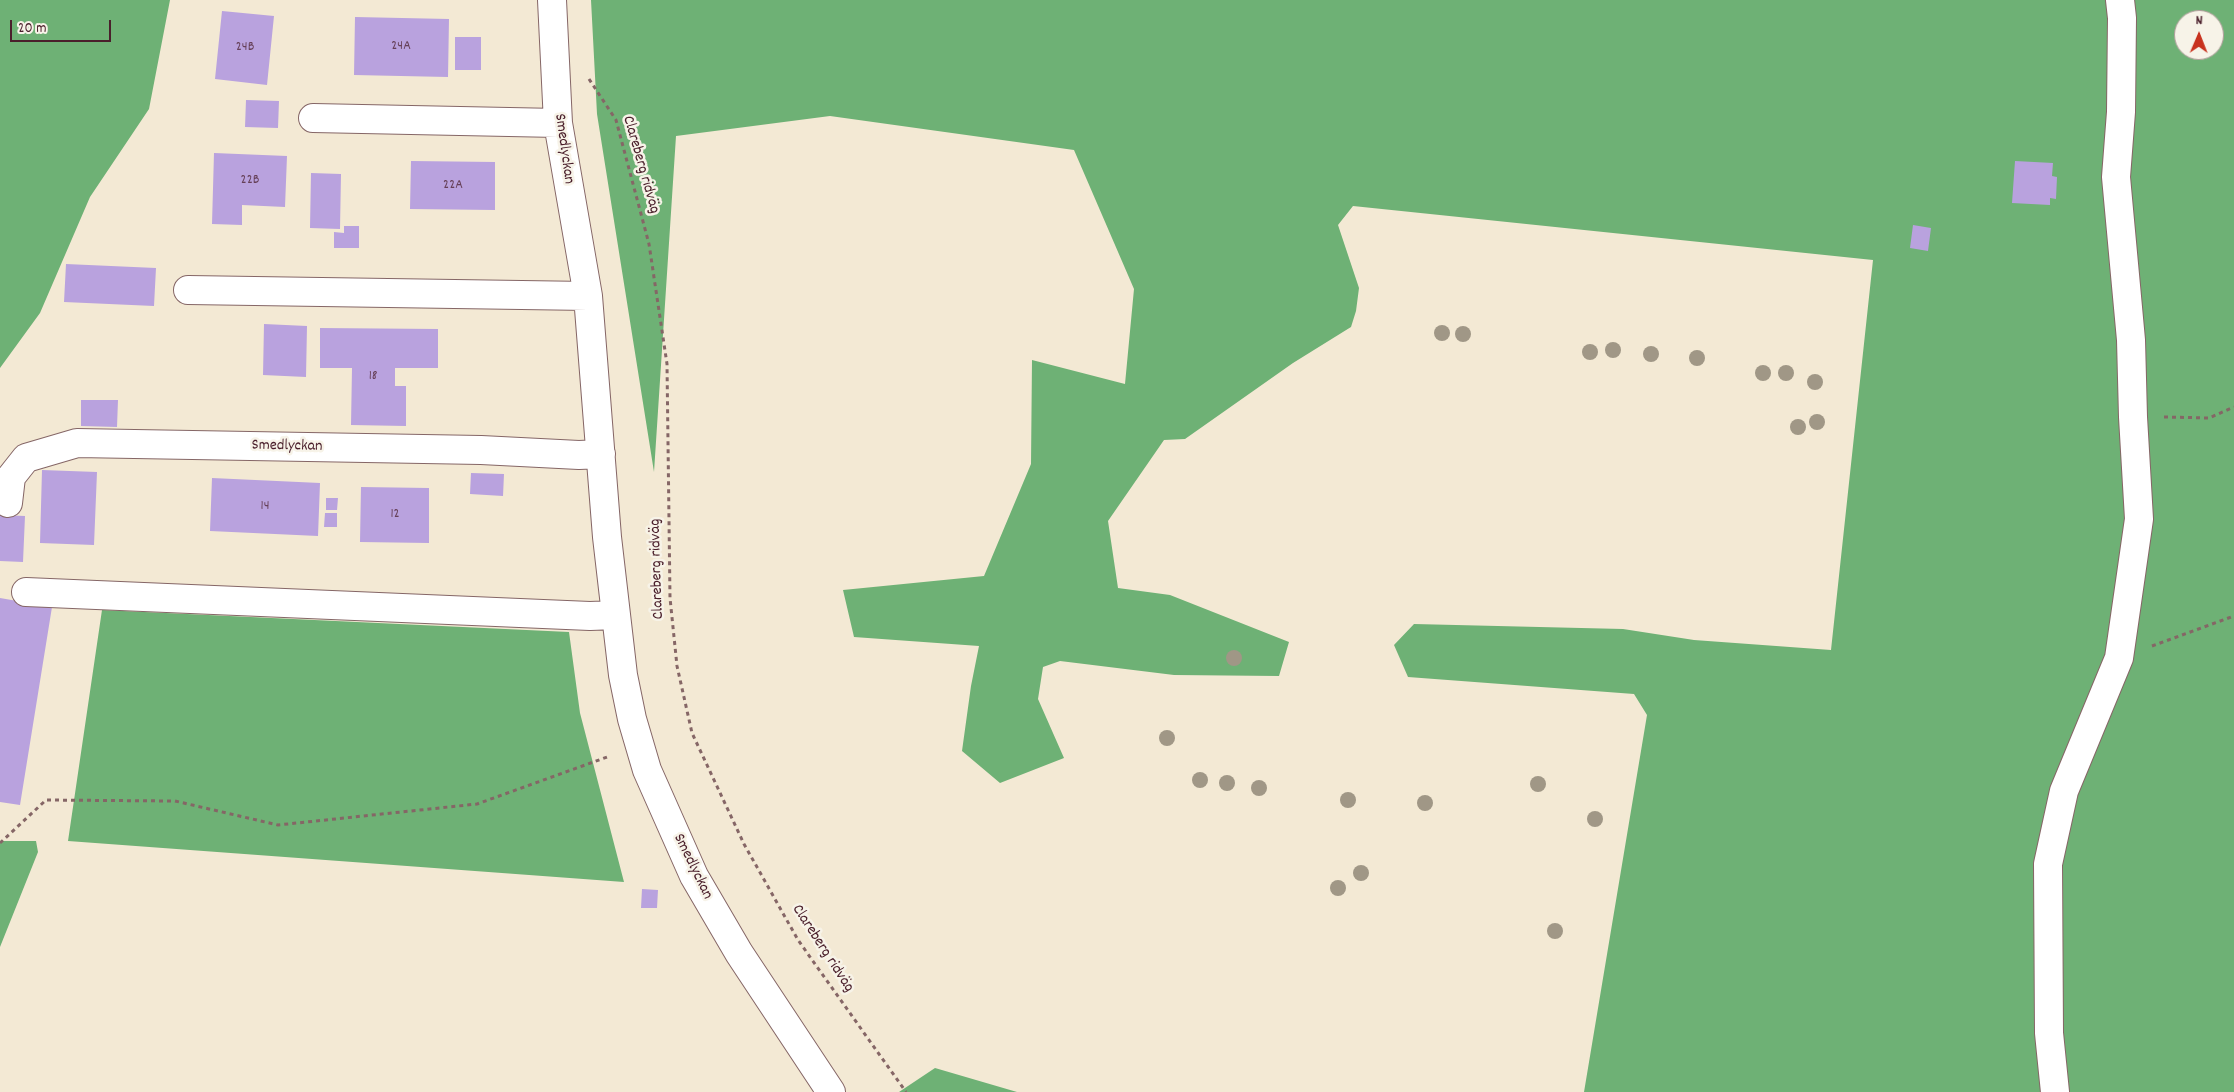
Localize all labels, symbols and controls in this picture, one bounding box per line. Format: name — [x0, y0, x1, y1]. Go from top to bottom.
scale bar — [12, 10, 114, 42]
north arrow — [2174, 10, 2224, 60]
text: N — [2196, 11, 2203, 31]
text: 20 m — [18, 18, 46, 40]
house number: 24A — [391, 39, 411, 55]
house number: 24B — [236, 40, 254, 56]
street label: Smedlyckan — [549, 113, 577, 185]
street label: Clareberg ridväg — [617, 114, 663, 216]
house number: 22B — [241, 173, 259, 189]
house number: 22A — [443, 178, 463, 194]
house number: 18 — [369, 369, 377, 385]
street label: Smedlyckan — [251, 437, 323, 457]
house number: 14 — [261, 499, 269, 515]
house number: 12 — [390, 507, 400, 523]
street label: Clareberg ridväg — [647, 518, 669, 620]
street label: Smedlyckan — [668, 831, 716, 903]
street label: Clareberg ridväg — [786, 902, 858, 996]

